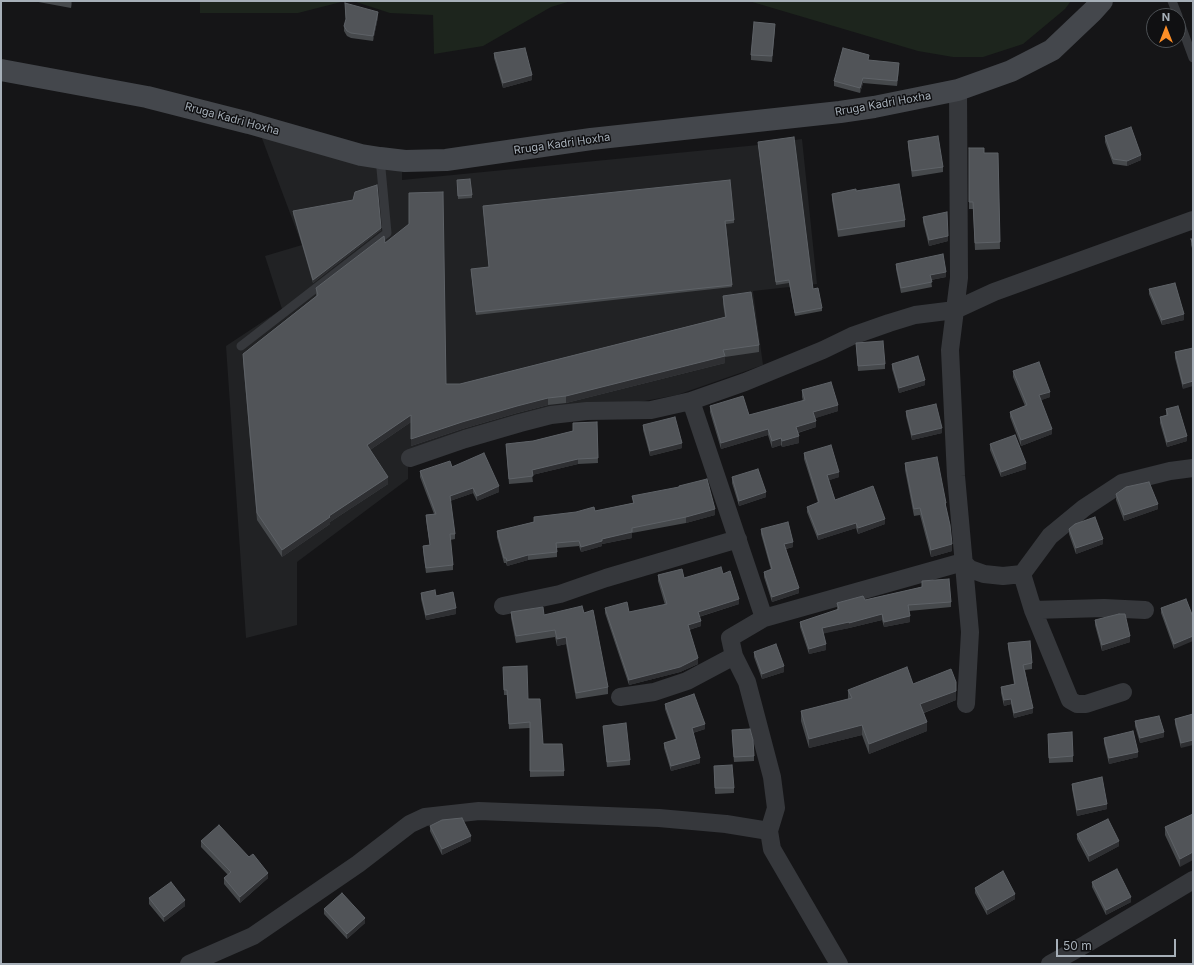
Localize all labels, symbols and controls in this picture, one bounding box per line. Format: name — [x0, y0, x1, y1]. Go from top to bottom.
north arrow — [1146, 8, 1186, 48]
text: N — [1162, 10, 1170, 24]
street label: Rruga Kadri Hoxha — [834, 89, 932, 119]
street label: Rruga Kadri Hoxha — [183, 100, 281, 138]
street label: Rruga Kadri Hoxha — [513, 131, 611, 157]
scale bar — [1058, 931, 1178, 957]
text: 50 m — [1063, 938, 1092, 953]

